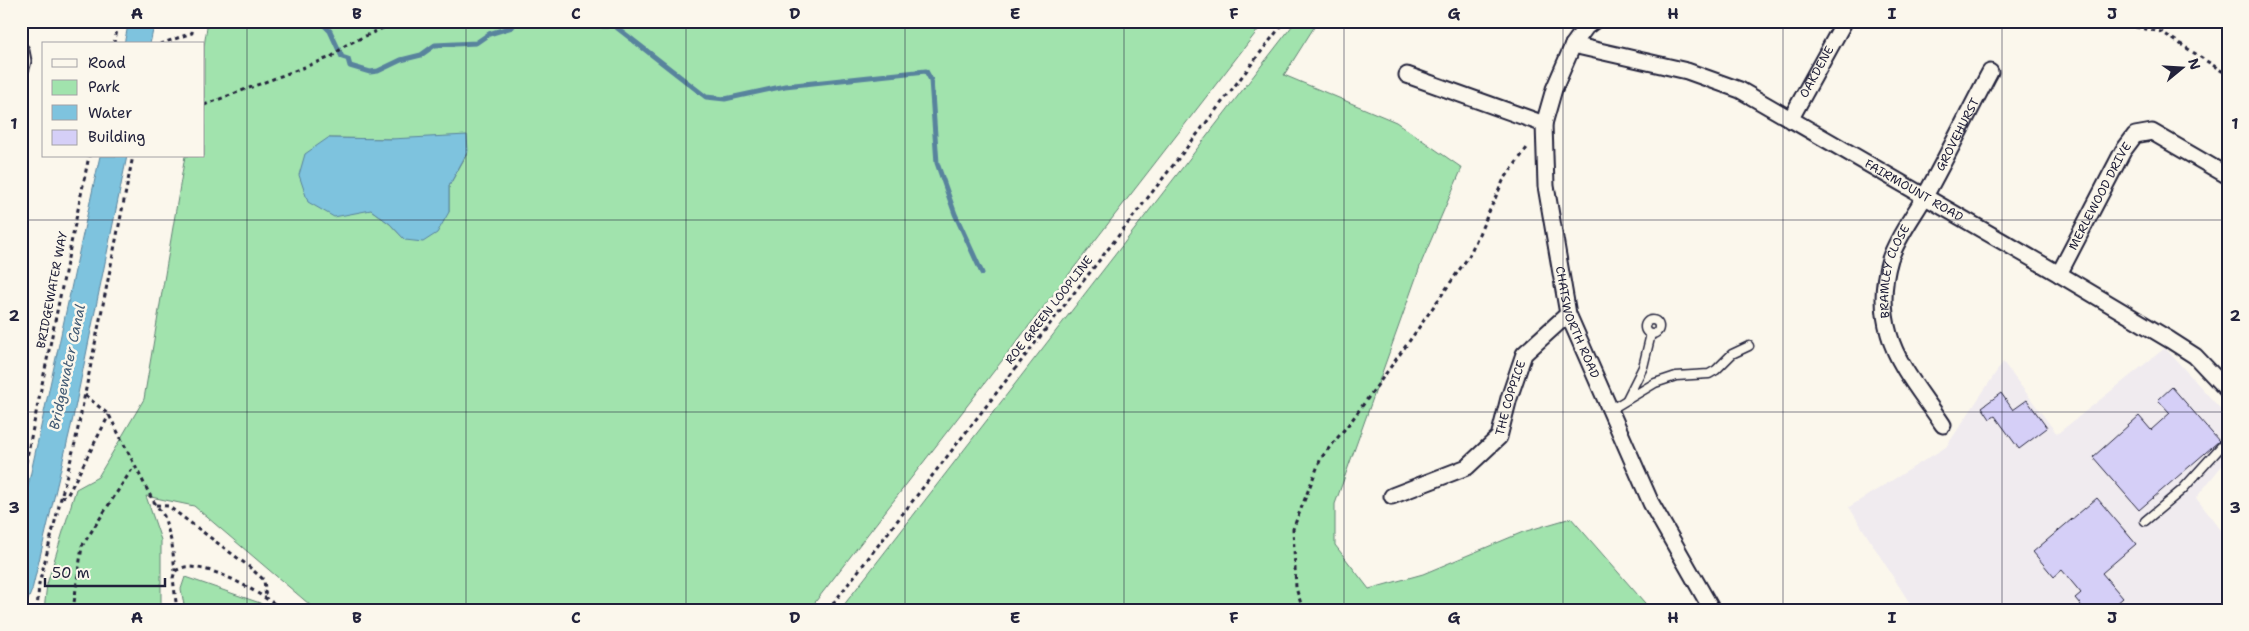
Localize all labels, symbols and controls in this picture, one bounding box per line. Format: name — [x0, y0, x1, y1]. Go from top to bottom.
text: A — [131, 3, 143, 24]
text: B — [352, 3, 362, 24]
text: C — [571, 3, 581, 24]
text: D — [789, 3, 801, 24]
text: E — [1010, 3, 1020, 24]
text: F — [1229, 3, 1239, 24]
text: G — [1448, 3, 1461, 24]
text: H — [1667, 3, 1679, 24]
text: I — [1888, 3, 1897, 24]
text: J — [2107, 3, 2117, 24]
legend — [42, 42, 205, 158]
north arrow — [2156, 42, 2206, 92]
street label: OAKDENE — [1796, 43, 1837, 101]
text: Road — [88, 53, 126, 73]
text: N — [2184, 56, 2205, 72]
text: Park — [88, 77, 120, 97]
street label: GROVEHURST — [1932, 95, 1983, 174]
text: Water — [88, 103, 132, 123]
text: 1 — [10, 113, 18, 134]
text: 1 — [2231, 113, 2239, 134]
text: Building — [88, 127, 145, 147]
street label: MERLEWOOD DRIVE — [2065, 139, 2135, 253]
street label: FAIRMOUNT ROAD — [1862, 156, 1966, 225]
street label: BRAMLEY CLOSE — [1876, 222, 1913, 319]
street label: BRIDGEWATER WAY — [33, 229, 71, 350]
street label: ROE GREEN LOOPLINE — [1002, 252, 1096, 368]
street label: CHATSWORTH ROAD — [1552, 265, 1603, 381]
water label: Bridgewater Canal — [45, 303, 89, 431]
text: 2 — [8, 305, 20, 326]
text: 2 — [2229, 305, 2241, 326]
street label: THE COPPICE — [1492, 358, 1529, 437]
text: 3 — [8, 497, 20, 518]
text: 3 — [2229, 497, 2241, 518]
scale bar — [45, 556, 165, 588]
text: 50 m — [52, 563, 90, 583]
text: A — [131, 607, 143, 628]
text: B — [352, 607, 362, 628]
text: C — [571, 607, 581, 628]
text: D — [789, 607, 801, 628]
text: E — [1010, 607, 1020, 628]
text: F — [1229, 607, 1239, 628]
text: G — [1448, 607, 1461, 628]
text: H — [1667, 607, 1679, 628]
text: I — [1888, 607, 1897, 628]
text: J — [2107, 607, 2117, 628]

